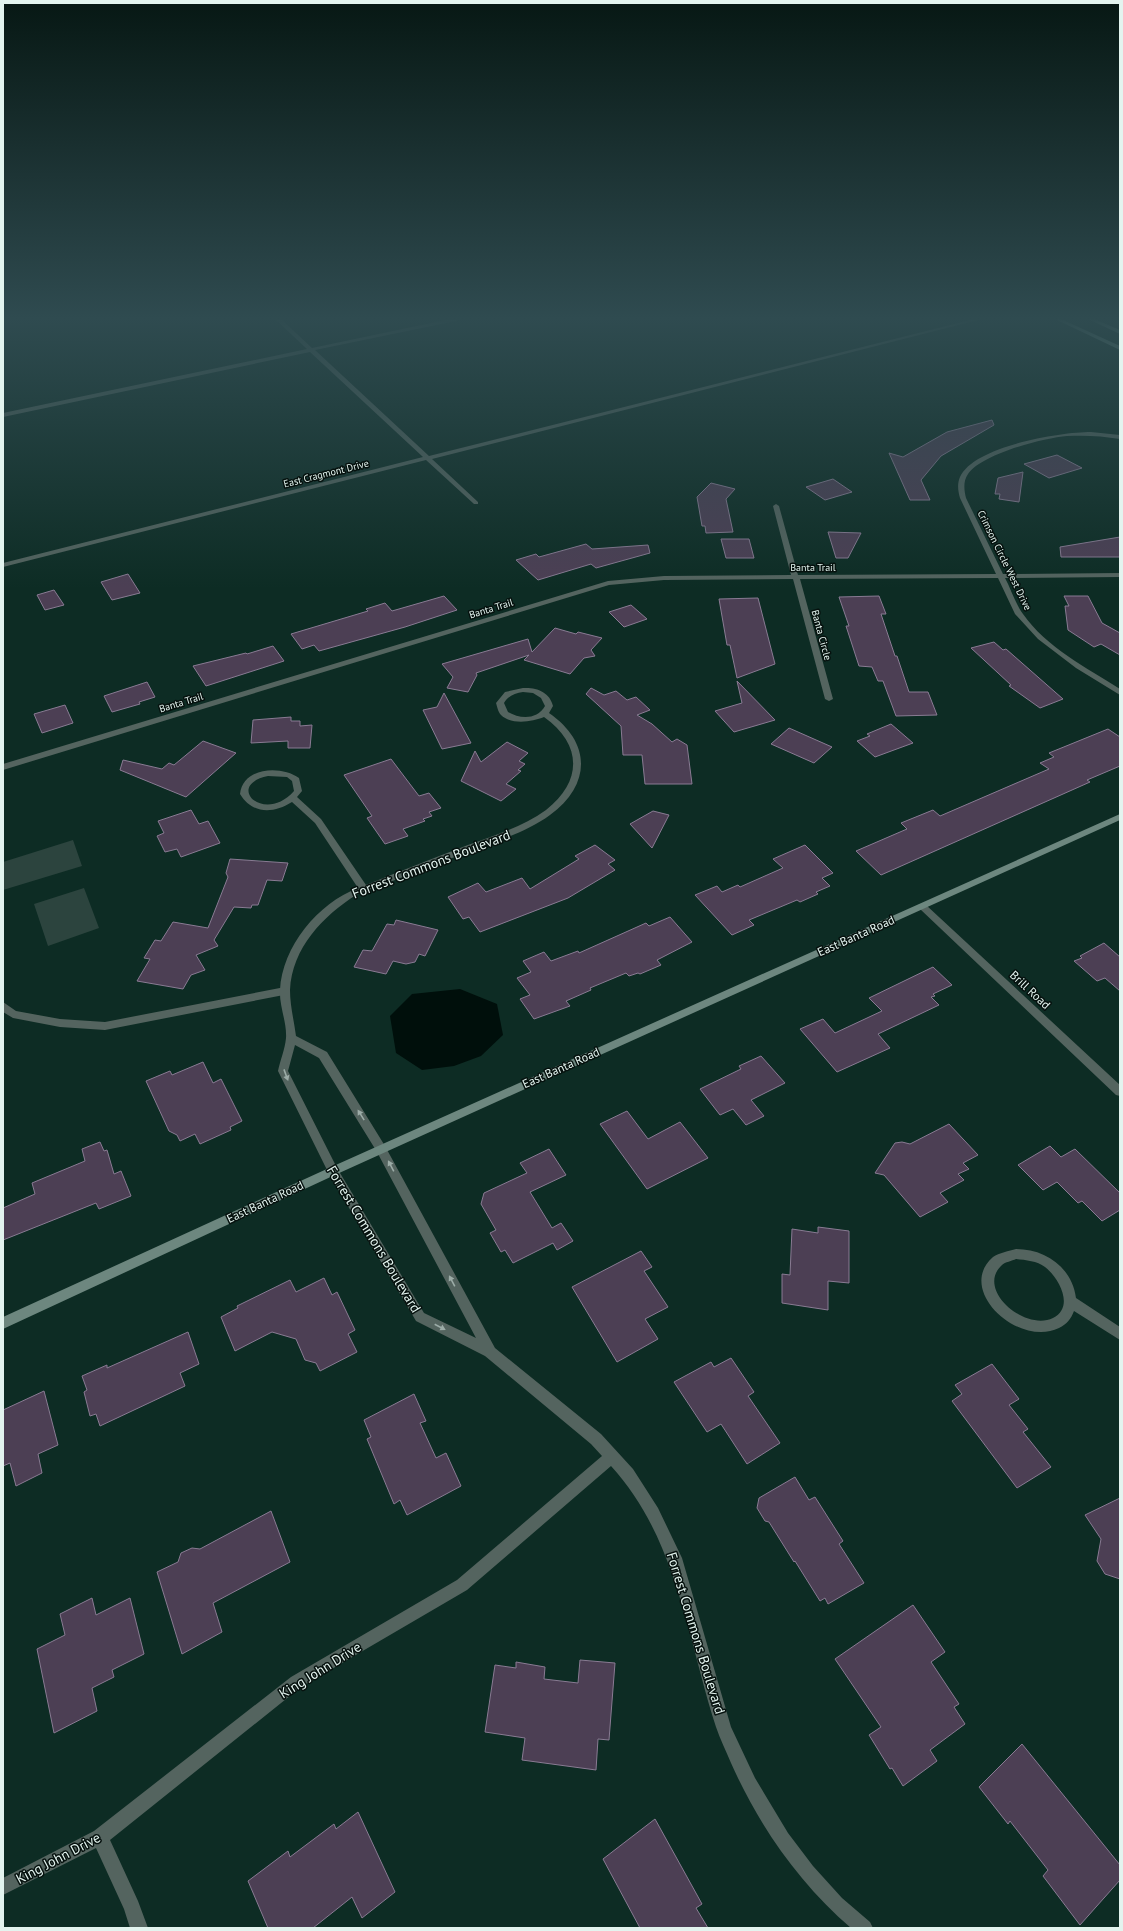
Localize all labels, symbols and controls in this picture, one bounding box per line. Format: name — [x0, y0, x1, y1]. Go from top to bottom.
street label: East Cragmont Drive — [282, 457, 370, 490]
street label: Crimson Circle West Drive — [975, 508, 1034, 612]
street label: Banta Trail — [790, 561, 836, 574]
street label: Banta Trail — [468, 596, 515, 621]
street label: Banta Circle — [809, 609, 834, 662]
street label: Banta Trail — [158, 690, 205, 715]
street label: Forrest Commons Boulevard — [349, 825, 513, 903]
street label: East Banta Road — [815, 912, 897, 959]
street label: Brill Road — [1007, 967, 1054, 1012]
street label: East Banta Road — [520, 1044, 602, 1091]
one-way arrow — [284, 1070, 290, 1082]
one-way arrow — [357, 1110, 364, 1121]
one-way arrow — [388, 1161, 394, 1172]
street label: Forrest Commons Boulevard — [323, 1162, 425, 1316]
street label: East Banta Road — [224, 1177, 306, 1226]
one-way arrow — [449, 1275, 455, 1287]
one-way arrow — [434, 1324, 446, 1330]
street label: Forrest Commons Boulevard — [663, 1550, 729, 1716]
street label: King John Drive — [276, 1638, 364, 1702]
street label: King John Drive — [13, 1828, 103, 1888]

